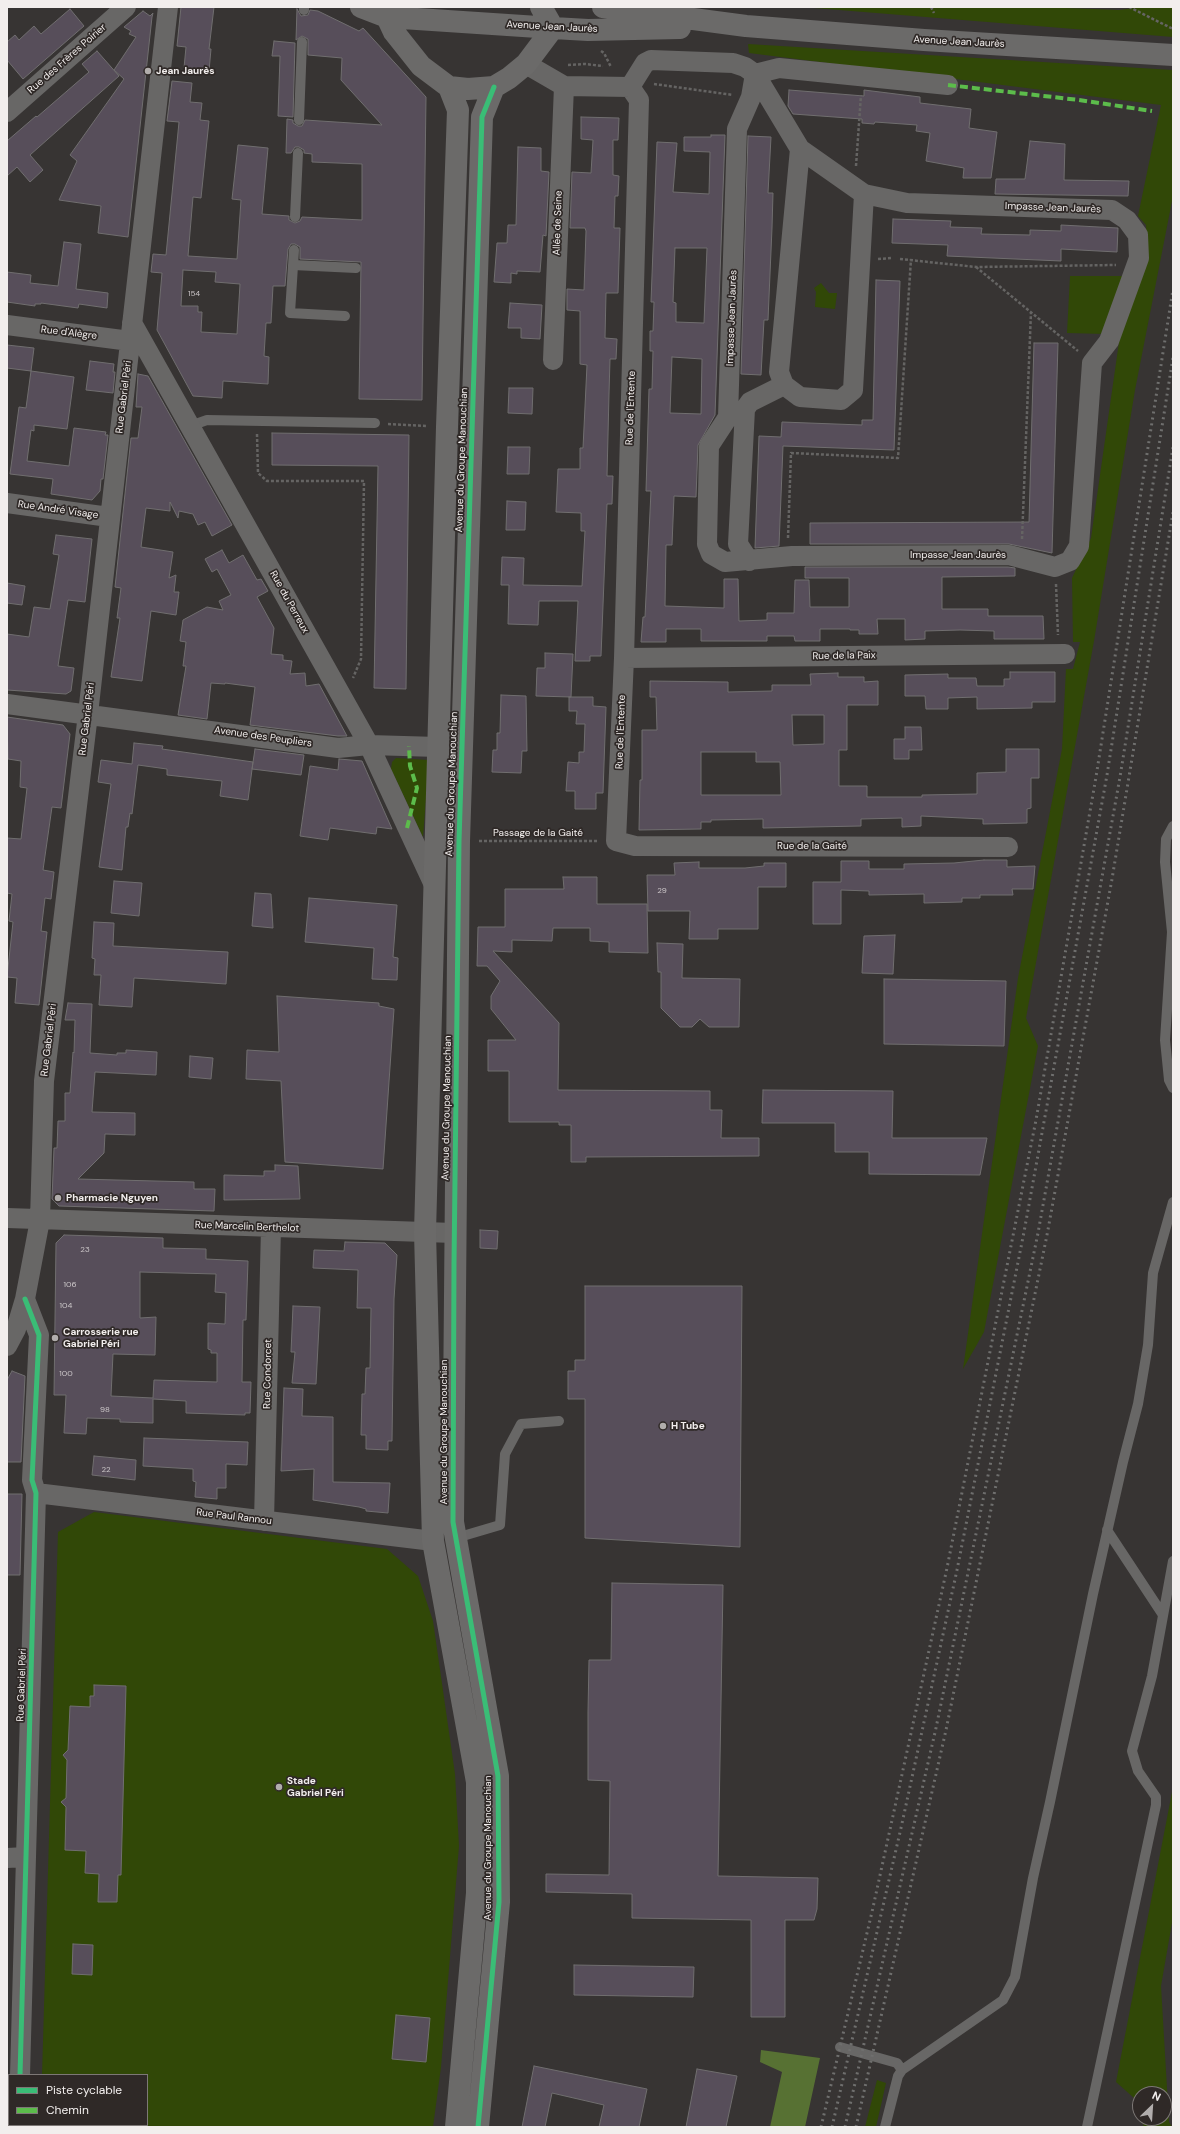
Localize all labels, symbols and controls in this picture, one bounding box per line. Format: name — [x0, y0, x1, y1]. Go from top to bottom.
street label: Avenue Jean Jaurès — [506, 19, 598, 35]
street label: Rue des Frères Poirier — [25, 22, 109, 96]
street label: Avenue Jean Jaurès — [913, 34, 1005, 50]
place label: Jean Jaurès — [156, 65, 215, 77]
marker: Jean Jaurès — [143, 66, 153, 76]
street label: Allée de Seine — [551, 190, 565, 256]
street label: Impasse Jean Jaurès — [1005, 200, 1101, 216]
street label: Impasse Jean Jaurès — [724, 270, 740, 366]
house number: 154 — [188, 289, 200, 299]
street label: Rue d'Alègre — [40, 324, 98, 342]
street label: Rue Gabriel Péri — [114, 360, 134, 434]
street label: Rue de l'Entente — [624, 371, 638, 445]
street label: Avenue du Groupe Manouchian — [453, 387, 471, 533]
street label: Rue André Visage — [17, 498, 99, 522]
street label: Impasse Jean Jaurès — [910, 549, 1006, 561]
street label: Rue du Perreux — [267, 569, 311, 635]
street label: Rue de la Paix — [812, 649, 876, 663]
street label: Rue Gabriel Péri — [77, 682, 97, 756]
street label: Rue de l'Entente — [614, 695, 628, 769]
street label: Avenue du Groupe Manouchian — [443, 711, 461, 857]
street label: Avenue des Peupliers — [213, 724, 313, 750]
street label: Passage de la Gaité — [493, 827, 583, 839]
street label: Rue de la Gaité — [777, 840, 847, 852]
house number: 29 — [657, 886, 667, 896]
street label: Rue Gabriel Péri — [39, 1003, 59, 1077]
street label: Avenue du Groupe Manouchian — [440, 1035, 454, 1181]
place label: Pharmacie Nguyen — [66, 1192, 158, 1204]
marker: Pharmacie Nguyen — [53, 1193, 63, 1203]
street label: Rue Marcelin Berthelot — [195, 1219, 299, 1235]
house number: 23 — [80, 1245, 90, 1255]
house number: 106 — [64, 1280, 76, 1290]
house number: 104 — [60, 1301, 72, 1311]
place label: Carrosserie rue Gabriel Péri — [63, 1326, 139, 1350]
marker: Carrosserie rue Gabriel Péri — [50, 1333, 60, 1343]
street label: Rue Condorcet — [261, 1339, 275, 1409]
street label: Avenue du Groupe Manouchian — [438, 1360, 450, 1504]
house number: 100 — [59, 1369, 73, 1379]
house number: 98 — [100, 1405, 110, 1415]
place label: H Tube — [671, 1420, 705, 1432]
marker: H Tube — [658, 1421, 668, 1431]
house number: 22 — [101, 1465, 111, 1475]
street label: Rue Paul Rannou — [196, 1506, 272, 1528]
street label: Rue Gabriel Péri — [15, 1648, 29, 1722]
place label: Stade Gabriel Péri — [287, 1775, 344, 1798]
street label: Avenue du Groupe Manouchian — [482, 1776, 494, 1920]
marker: Stade Gabriel Péri — [274, 1782, 284, 1792]
legend — [8, 2074, 148, 2126]
text: Piste cyclable — [46, 2082, 122, 2098]
north arrow — [1132, 2086, 1172, 2126]
text: N — [1150, 2088, 1163, 2104]
text: Chemin — [46, 2102, 89, 2118]

